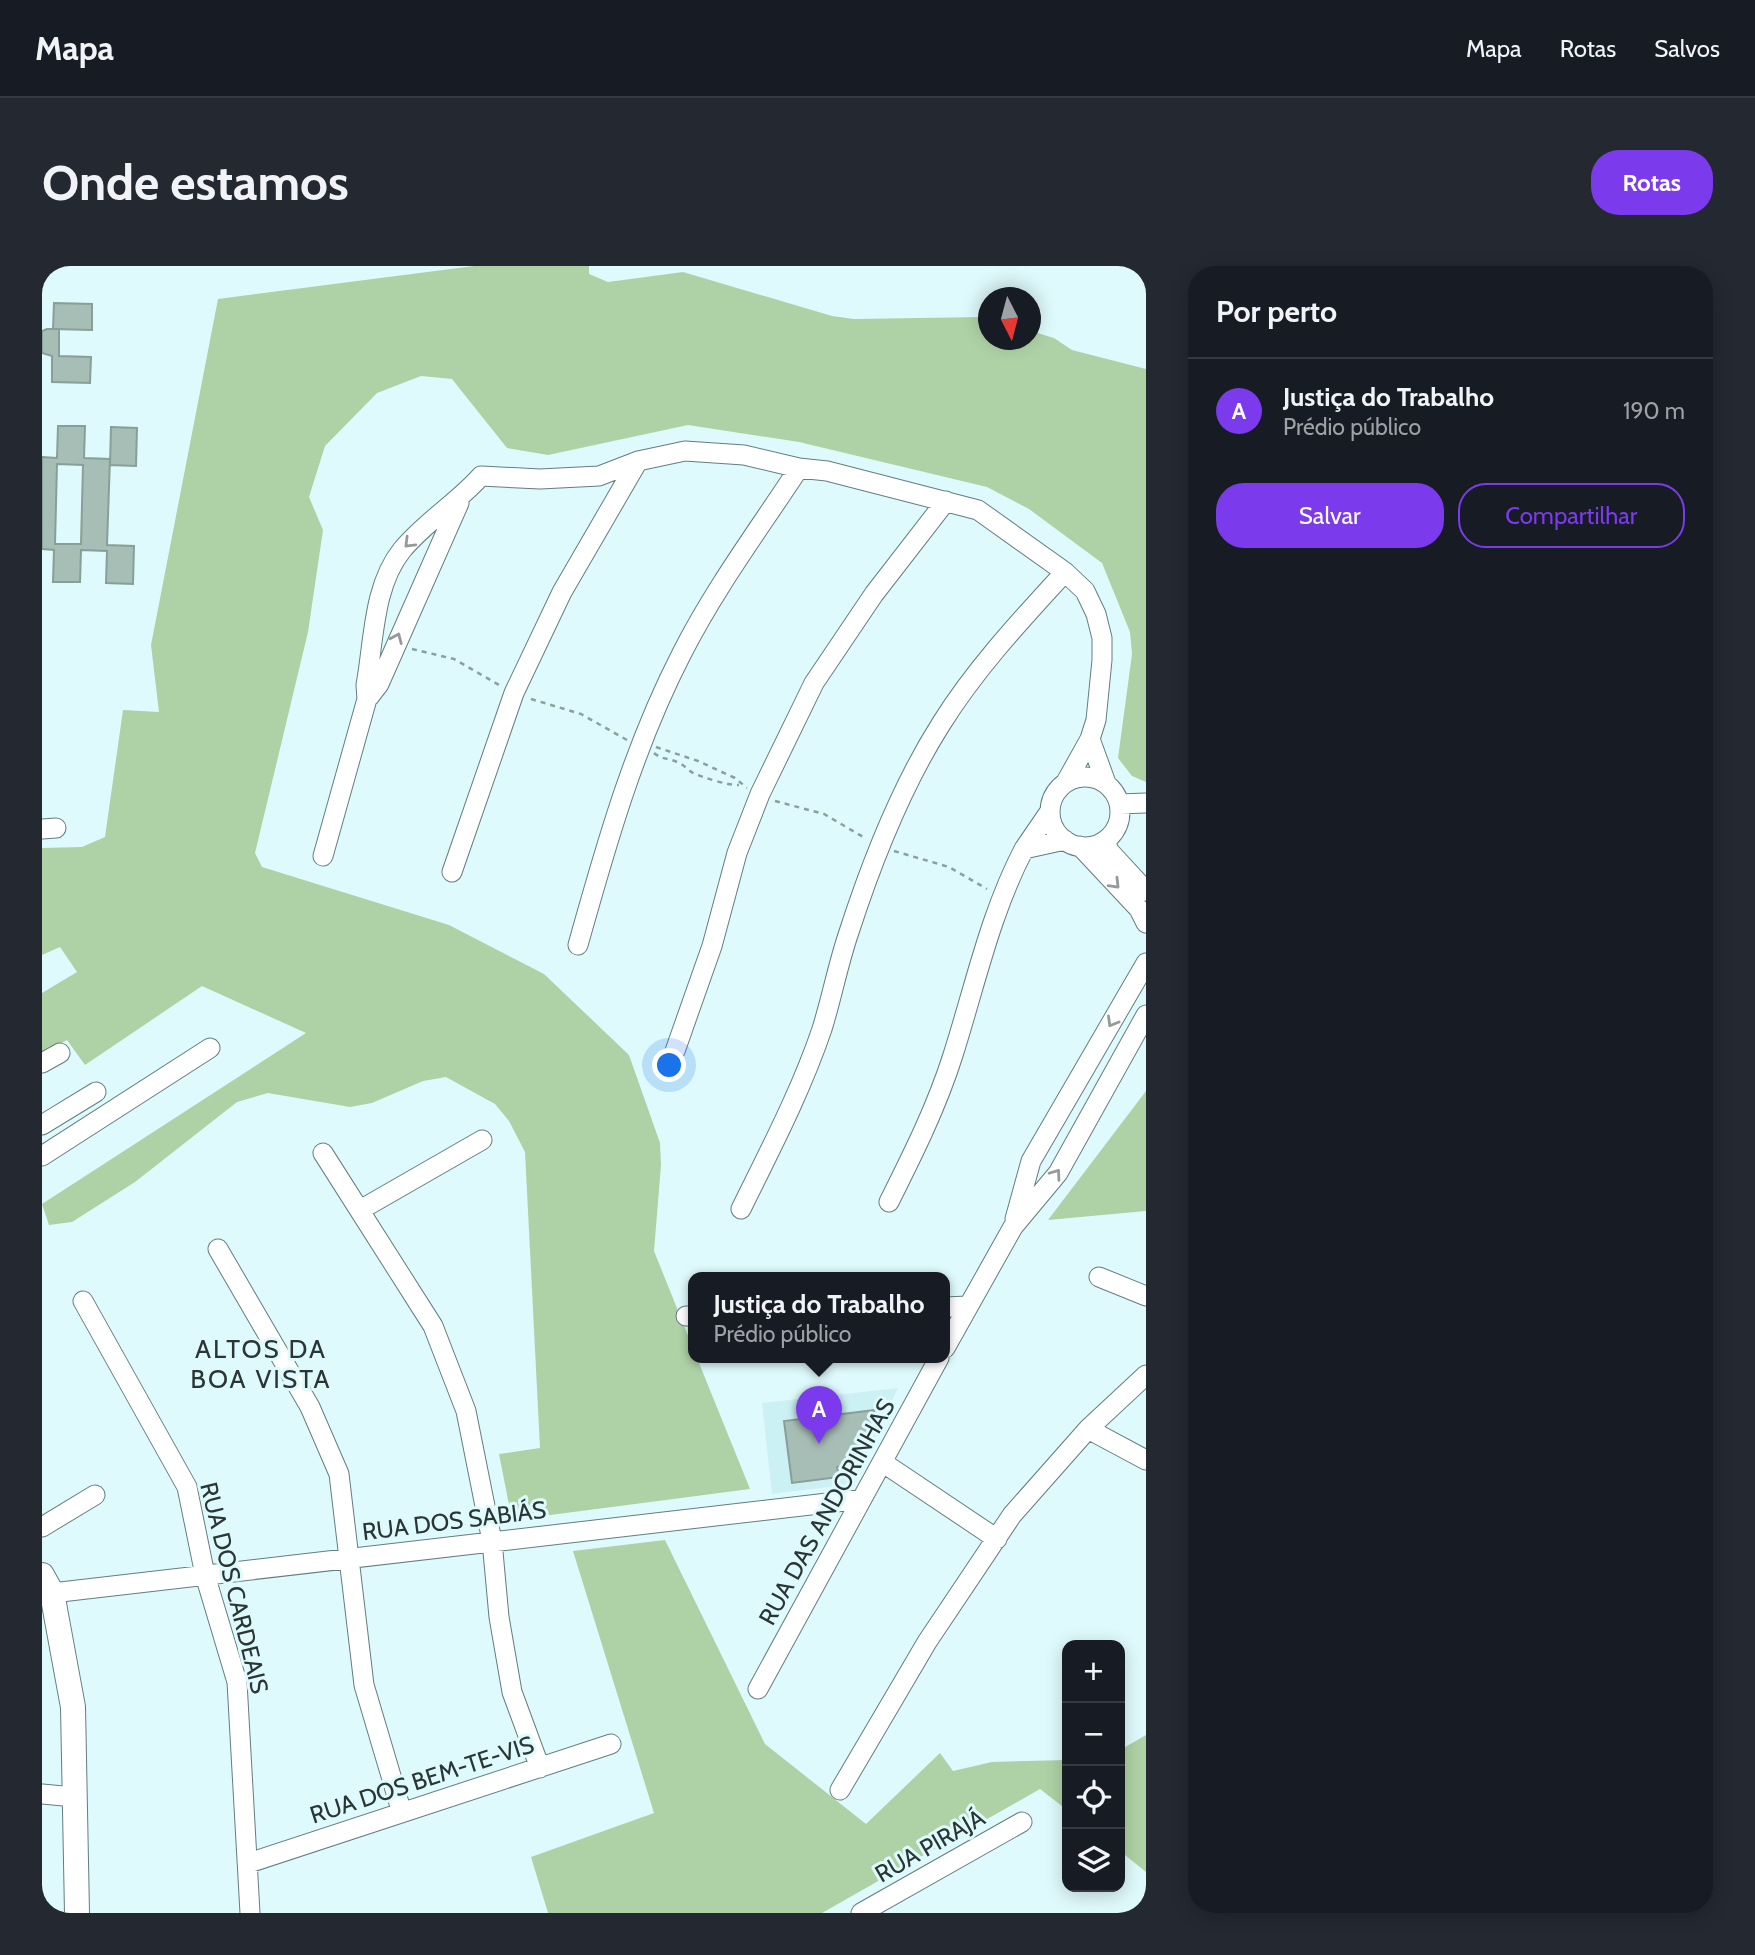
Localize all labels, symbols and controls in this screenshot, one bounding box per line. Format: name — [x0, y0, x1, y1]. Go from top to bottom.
text: Mapa — [35, 28, 114, 68]
text: Mapa — [1466, 34, 1522, 63]
text: Rotas — [1560, 34, 1616, 63]
text: Salvos — [1654, 34, 1720, 63]
button: Rotas — [1591, 150, 1713, 215]
text: Onde estamos — [42, 153, 349, 212]
north arrow — [978, 287, 1041, 350]
text: Por perto — [1216, 293, 1337, 330]
text: Justiça do Trabalho — [1283, 381, 1494, 413]
text: A — [1232, 397, 1246, 425]
text: 190 m — [1623, 397, 1685, 425]
text: Prédio público — [1283, 413, 1421, 441]
button: Salvar — [1216, 483, 1444, 548]
button: Compartilhar — [1458, 483, 1685, 548]
one-way arrow — [405, 535, 418, 548]
one-way arrow — [389, 633, 403, 645]
one-way arrow — [1106, 876, 1119, 889]
one-way arrow — [1107, 1015, 1120, 1028]
your location — [652, 1048, 686, 1082]
one-way arrow — [1048, 1169, 1060, 1182]
popup — [688, 1272, 950, 1363]
text: Justiça do Trabalho — [713, 1288, 925, 1320]
text: Prédio público — [713, 1320, 851, 1348]
district label: ALTOS DA BOA VISTA — [190, 1333, 332, 1395]
pin: A — [796, 1386, 842, 1444]
street label: RUA DAS ANDORINHAS — [753, 1394, 901, 1630]
street label: RUA DOS CARDEAIS — [194, 1479, 275, 1697]
street label: RUA DOS SABIÁS — [360, 1495, 548, 1546]
map controls — [1062, 1640, 1125, 1892]
button: + — [1062, 1640, 1125, 1703]
button: − — [1062, 1703, 1125, 1766]
street label: RUA DOS BEM-TE-VIS — [306, 1730, 537, 1829]
button: locate — [1062, 1766, 1125, 1829]
street label: RUA PIRAJÁ — [870, 1802, 990, 1889]
button: layers — [1062, 1829, 1125, 1892]

